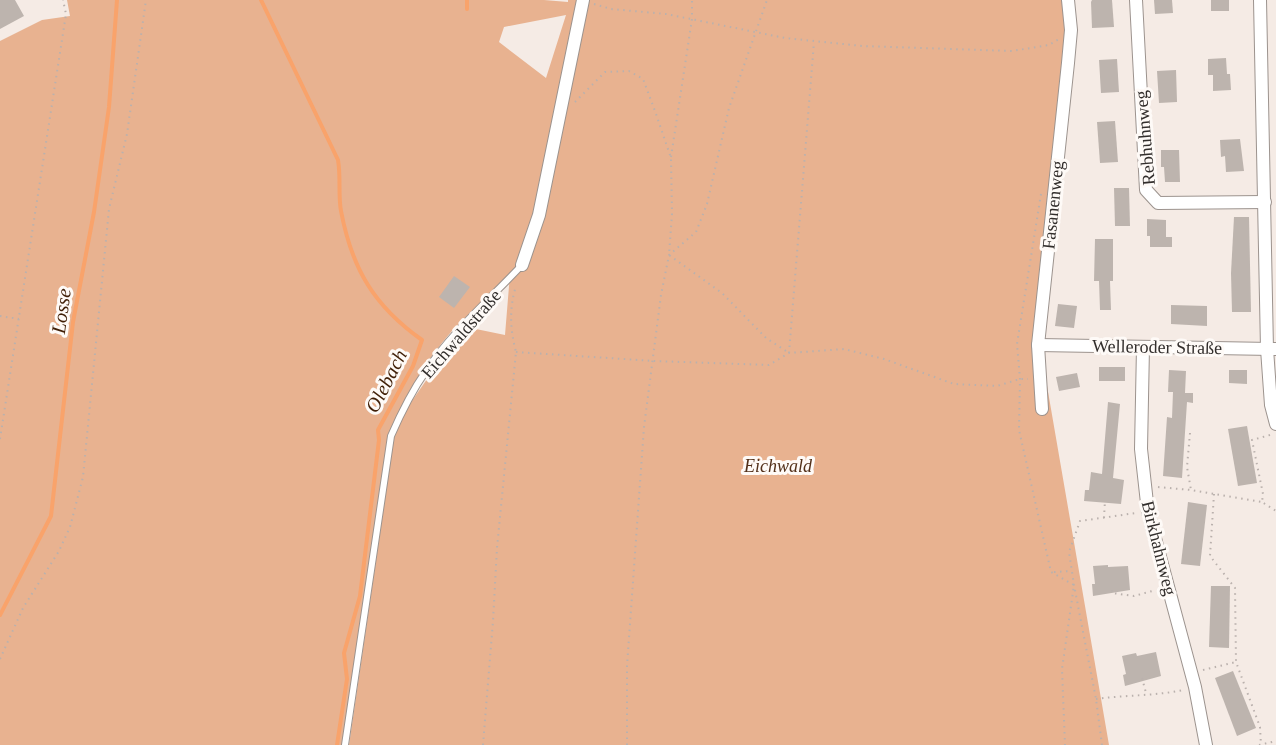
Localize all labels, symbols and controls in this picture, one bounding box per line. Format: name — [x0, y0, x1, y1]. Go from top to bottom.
street label: Rebhuhnweg — [1131, 90, 1159, 186]
street label: Fasanenweg — [1038, 160, 1068, 250]
street label: Eichwaldstraße — [417, 286, 505, 382]
water label: Losse — [47, 287, 75, 336]
street label: Welleroder Straße — [1092, 336, 1222, 358]
water label: Olebach — [361, 346, 411, 416]
park label: Eichwald — [743, 456, 813, 476]
street label: Birkhahnweg — [1138, 499, 1180, 597]

